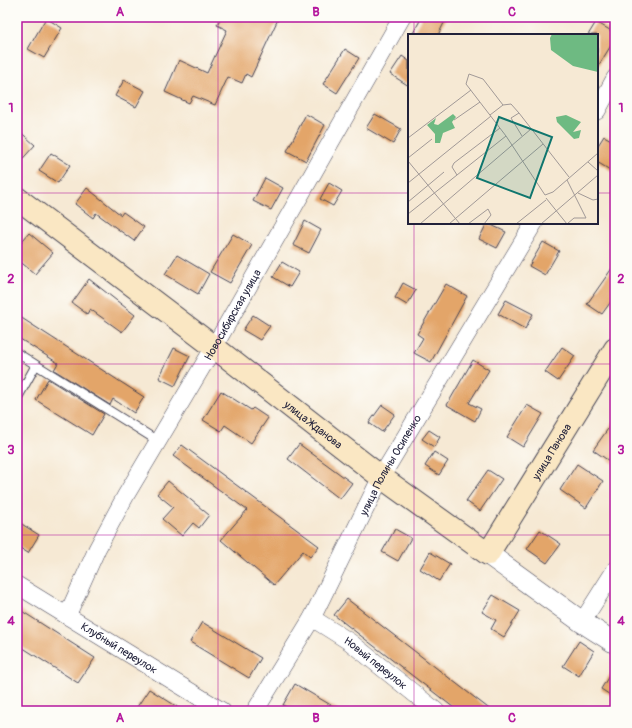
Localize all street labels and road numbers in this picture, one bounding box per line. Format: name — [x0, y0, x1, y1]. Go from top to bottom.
street label: Новосибирская улица — [202, 267, 264, 363]
street label: улица Жданова — [281, 398, 345, 451]
street label: улица Полины Осипенко — [357, 412, 424, 519]
street label: улица Панова — [529, 421, 574, 483]
street label: Клубный переулок — [78, 620, 160, 677]
street label: Новый переулок — [342, 634, 410, 692]

